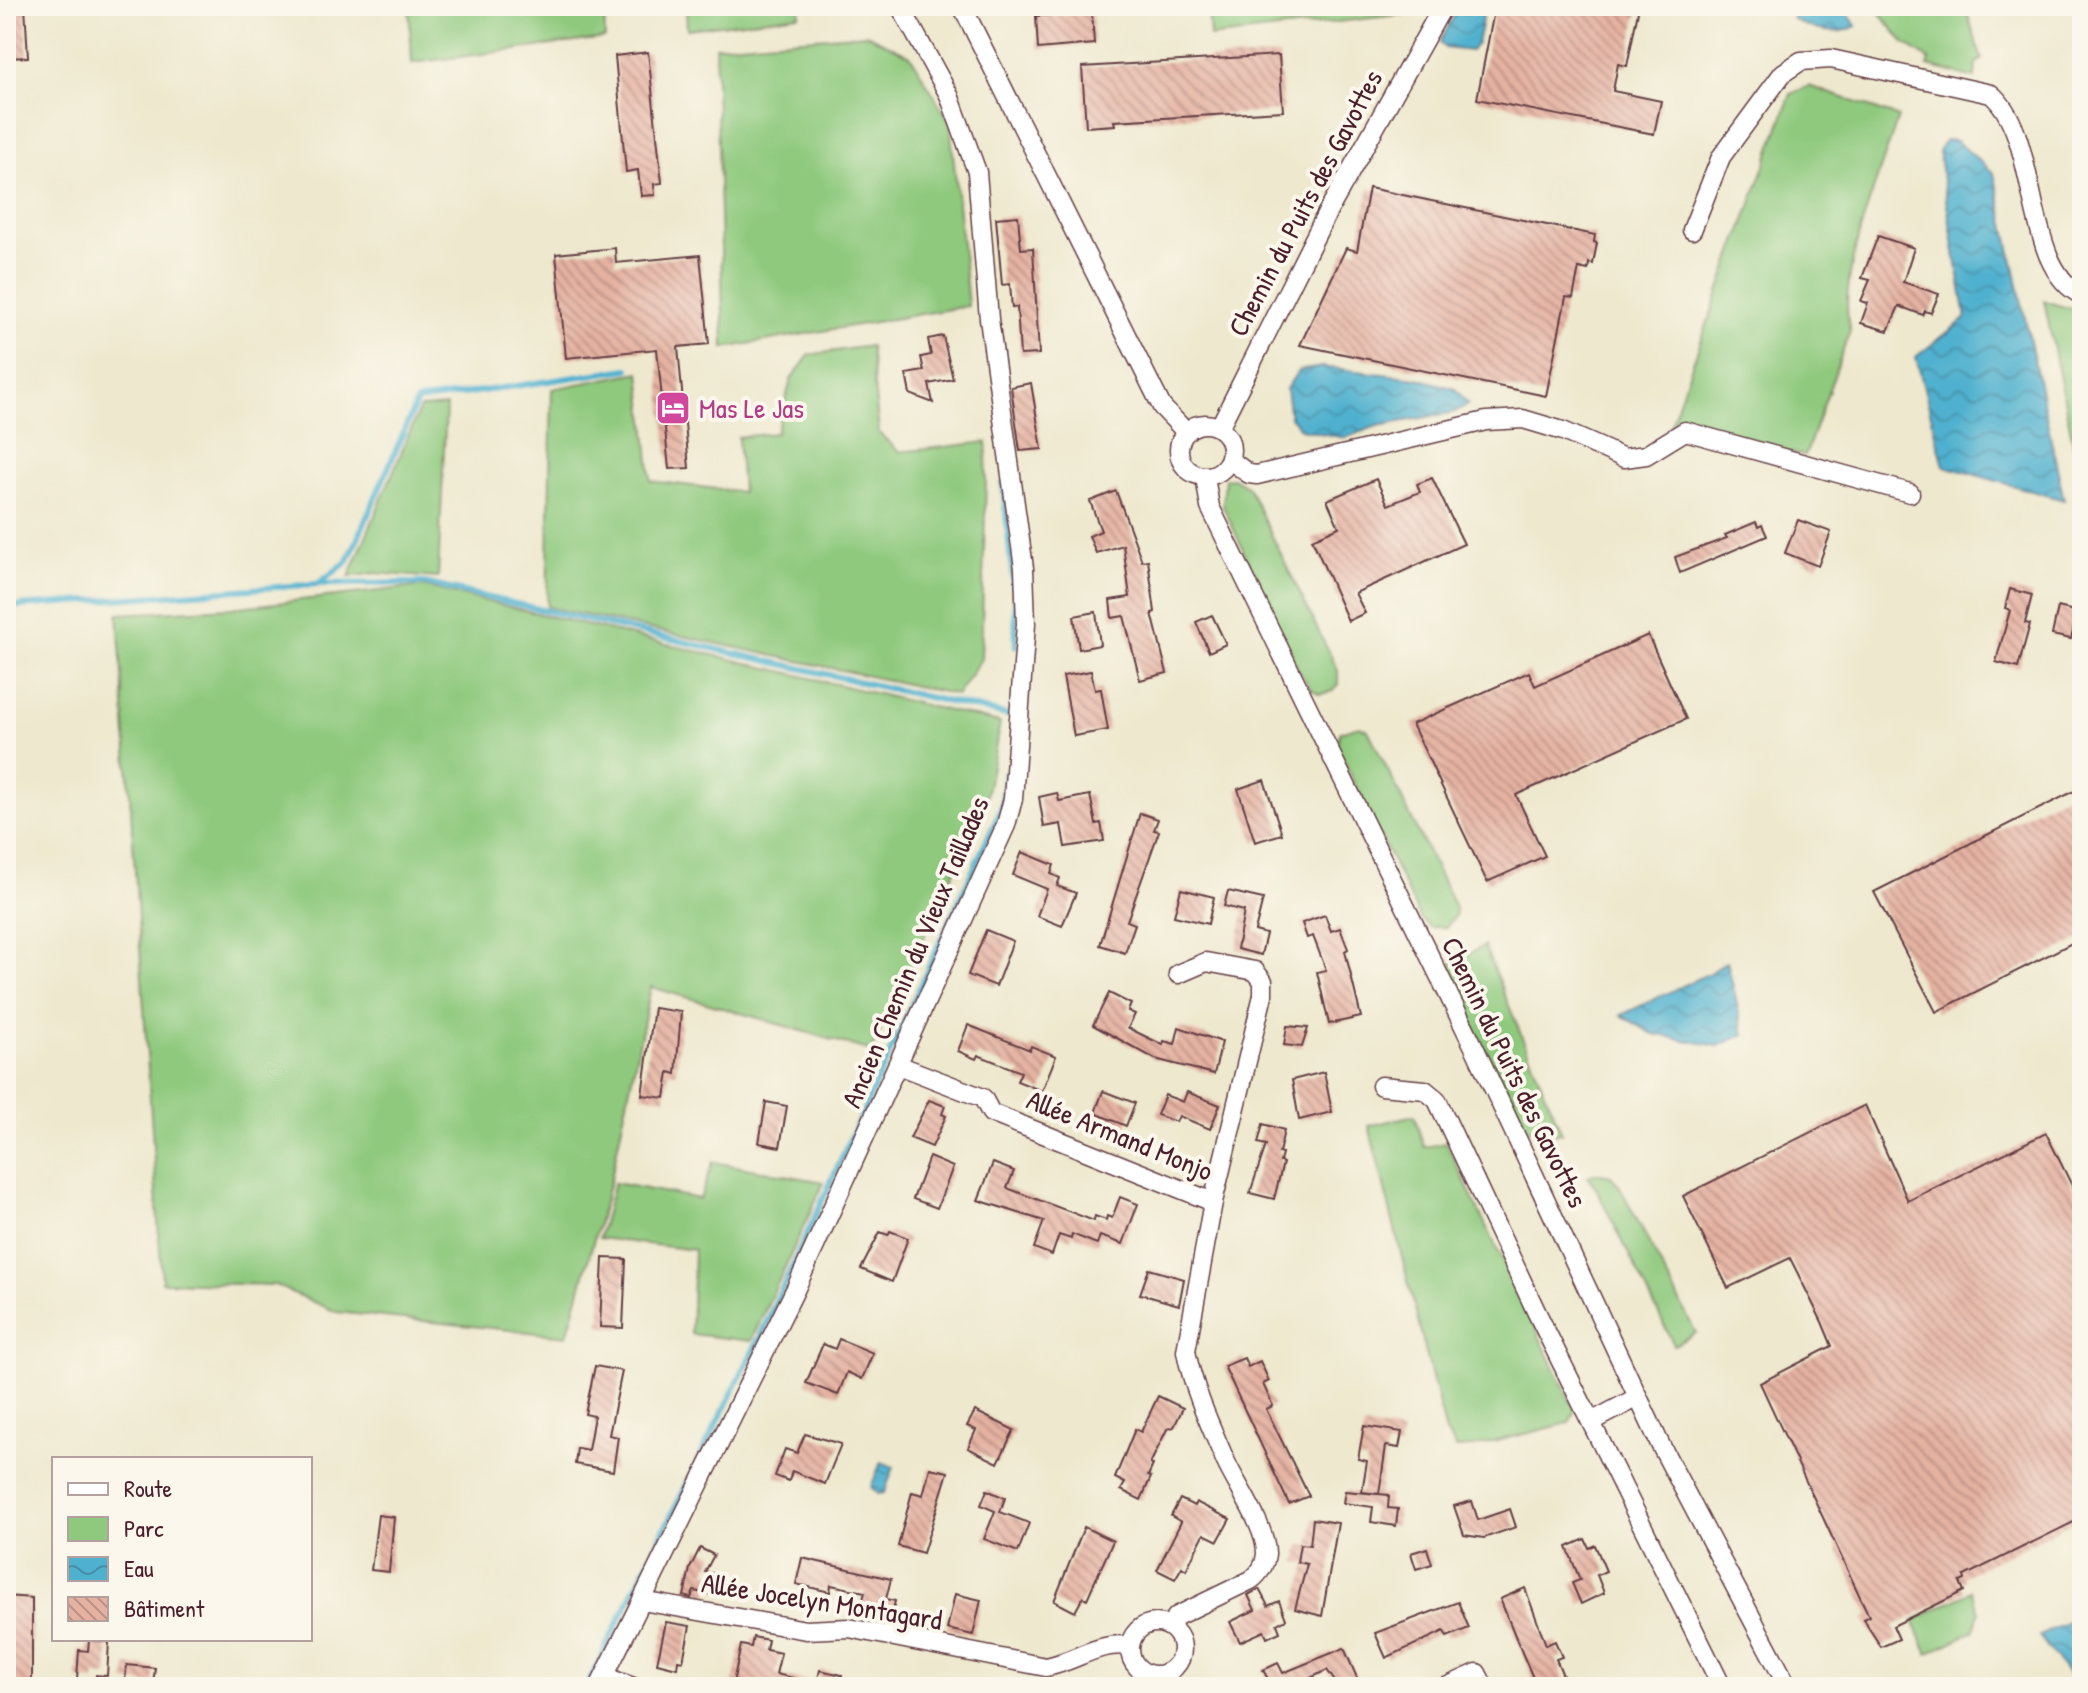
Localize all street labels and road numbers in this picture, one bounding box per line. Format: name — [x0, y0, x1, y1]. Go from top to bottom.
street label: Chemin du Puits des Gavottes — [1219, 63, 1391, 343]
street label: Ancien Chemin du Vieux Taillades — [832, 791, 998, 1113]
street label: Chemin du Puits des Gavottes — [1433, 930, 1597, 1214]
street label: Allée Armand Monjo — [1021, 1080, 1219, 1190]
street label: Allée Jocelyn Montagard — [699, 1563, 945, 1639]

